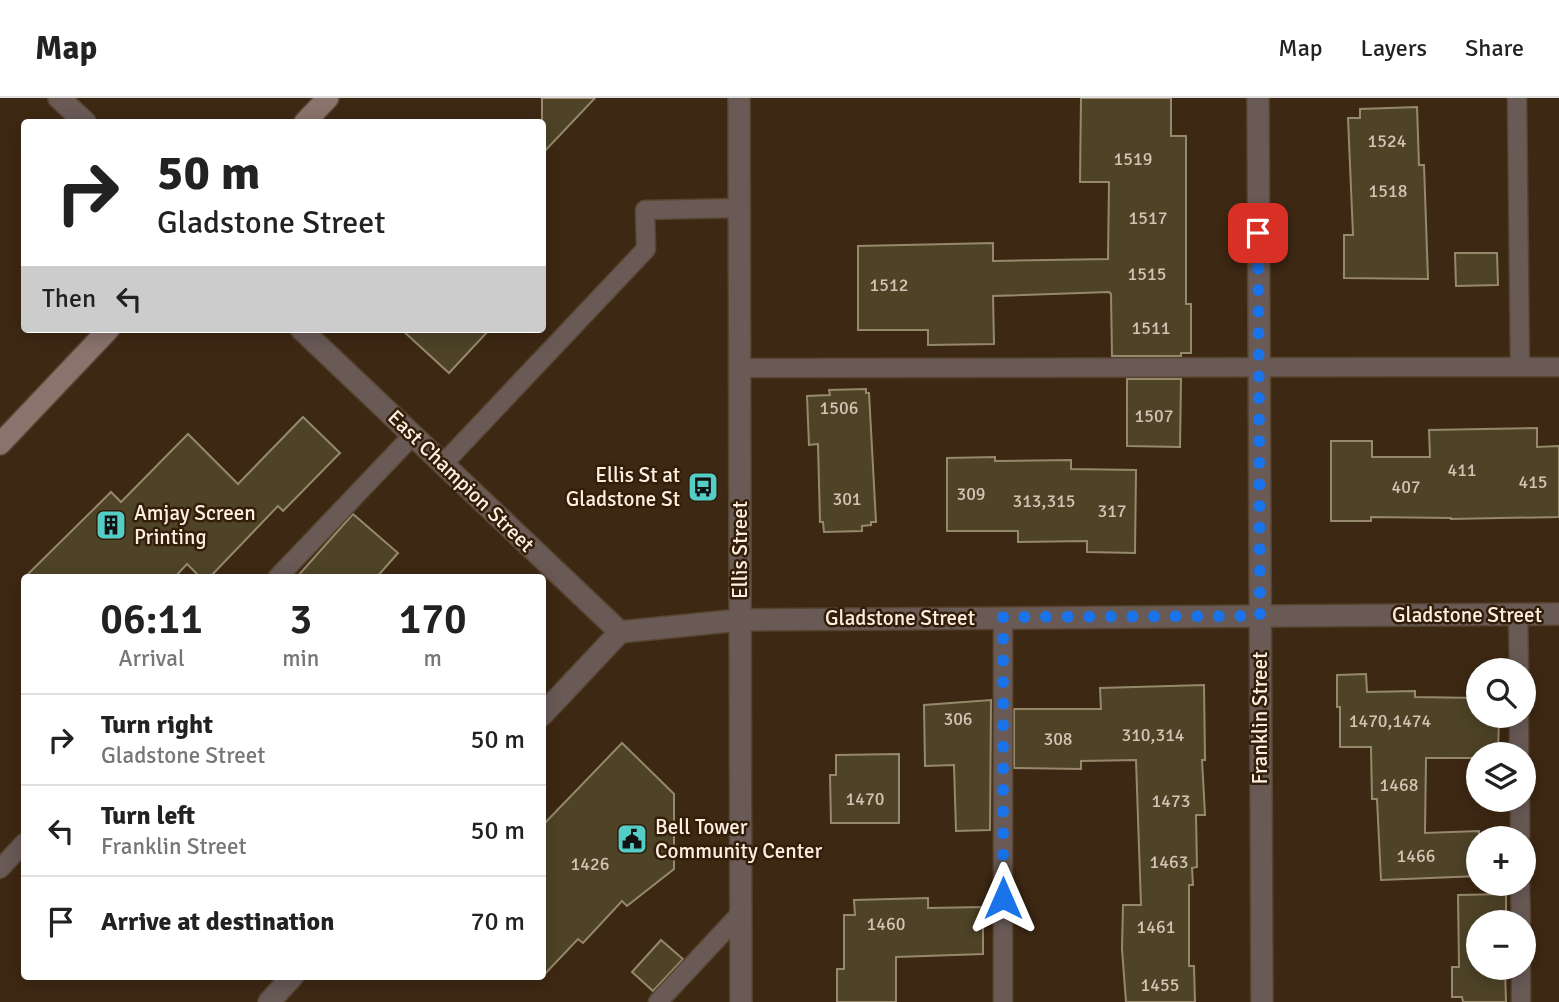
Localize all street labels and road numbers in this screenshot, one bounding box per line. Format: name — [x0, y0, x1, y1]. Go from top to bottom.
street label: East Champion Street — [382, 404, 540, 558]
street label: Ellis Street — [727, 501, 753, 599]
street label: Gladstone Street — [1392, 602, 1542, 628]
street label: Gladstone Street — [825, 605, 975, 631]
street label: Franklin Street — [1247, 652, 1273, 784]

